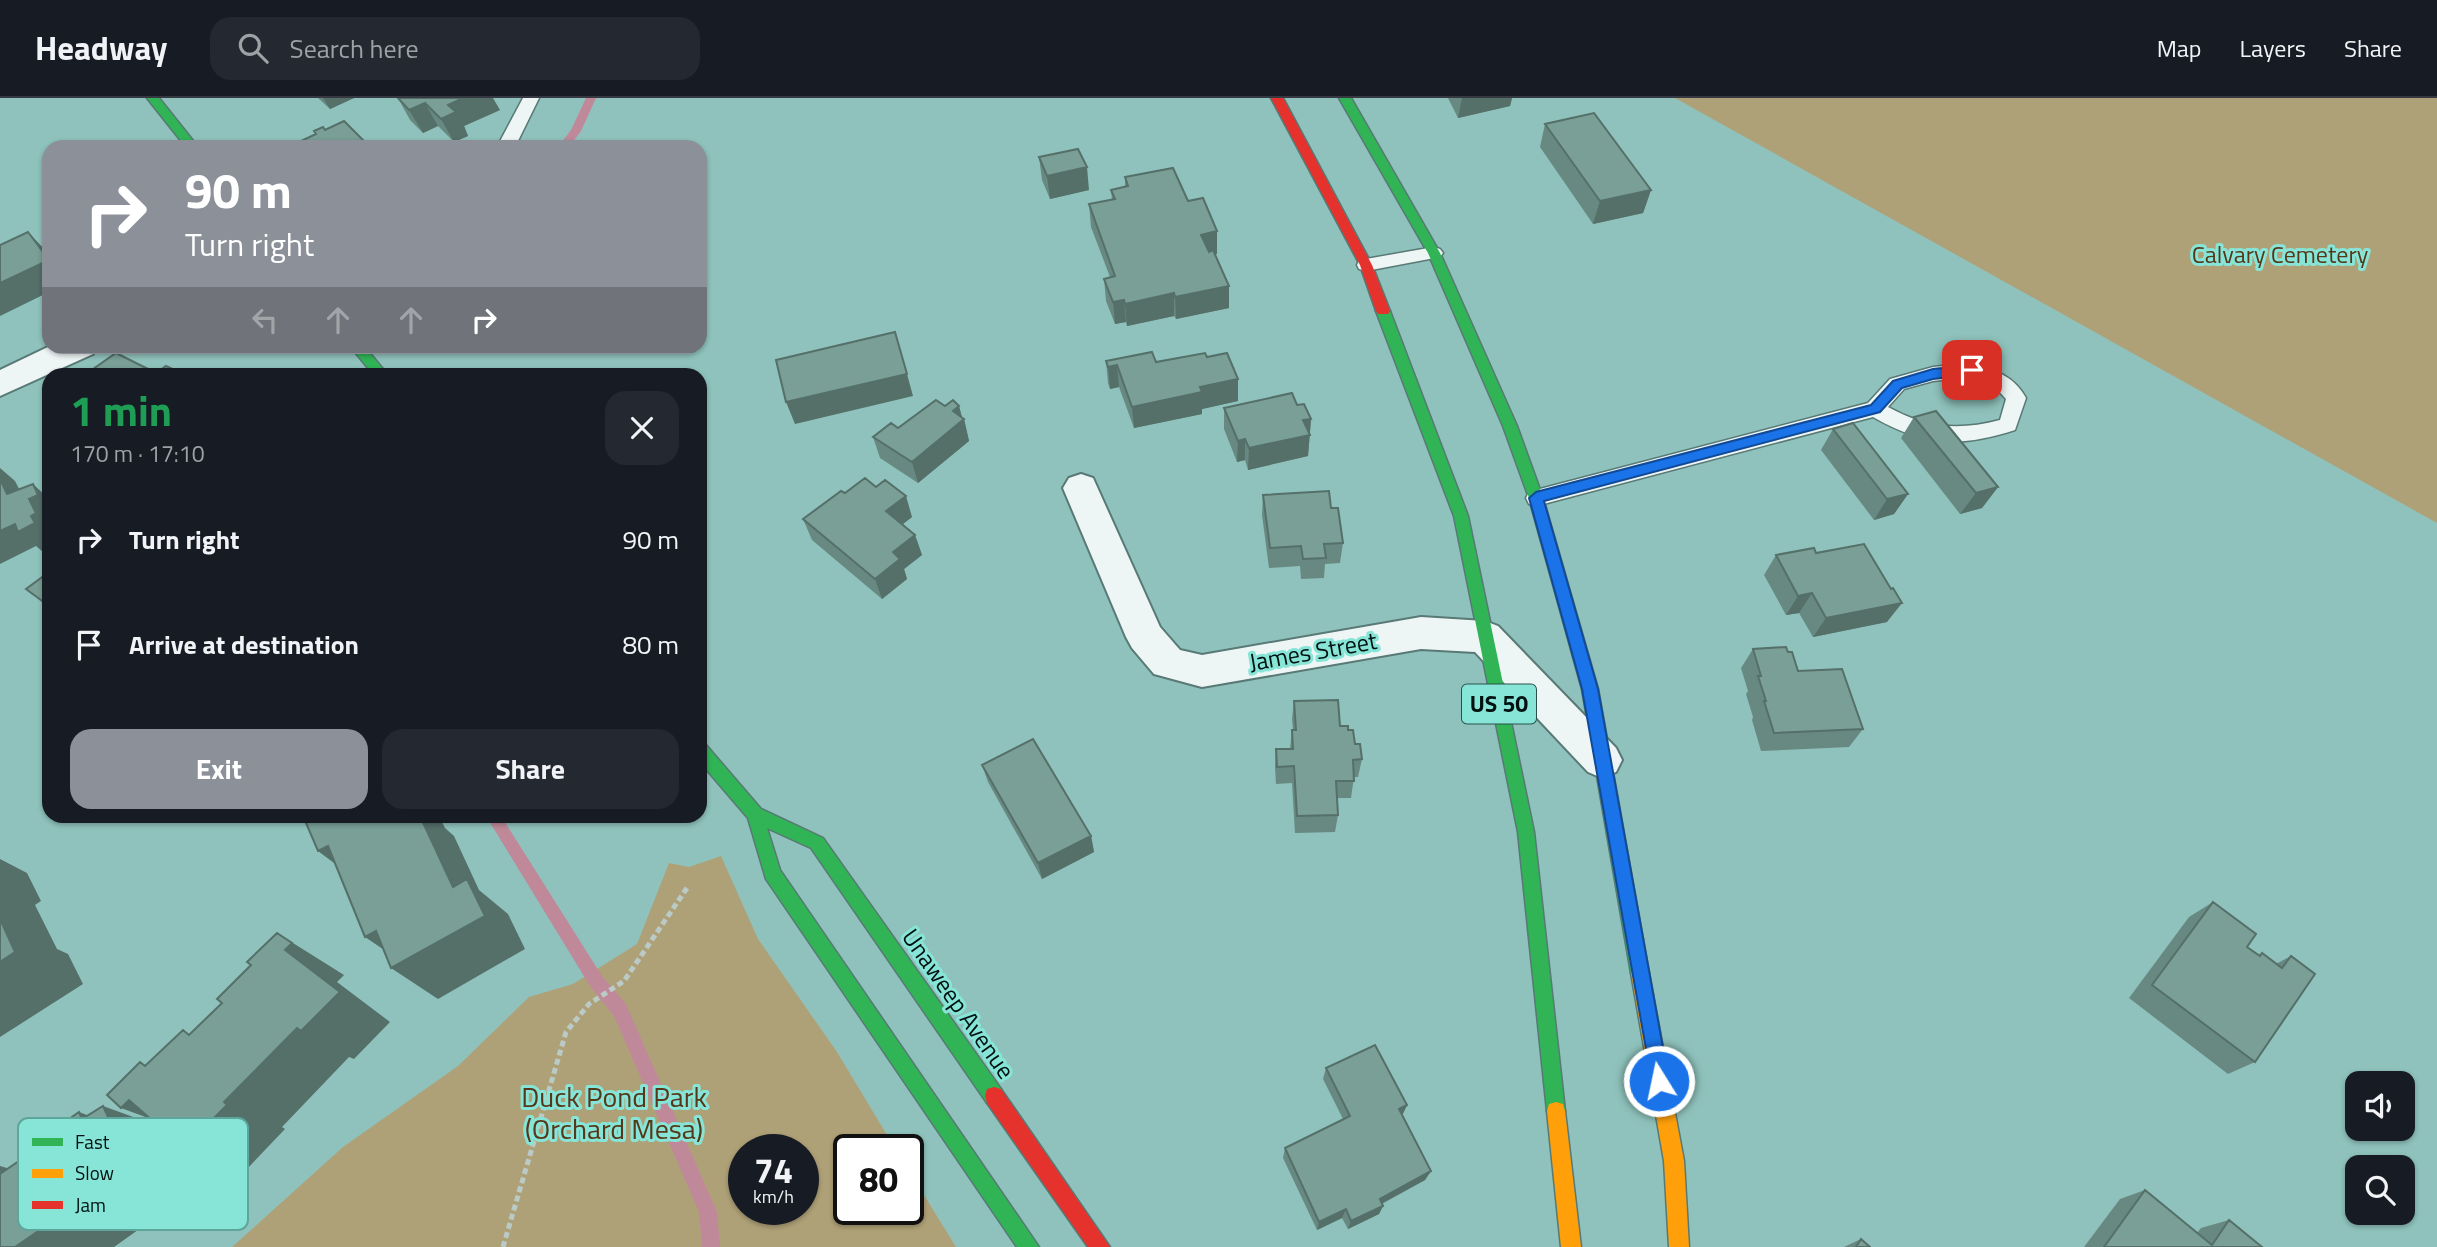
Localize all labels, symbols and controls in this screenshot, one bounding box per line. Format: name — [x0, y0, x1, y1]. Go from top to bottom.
search box — [210, 17, 700, 80]
text: Headway — [35, 23, 168, 73]
icon: search — [234, 29, 272, 67]
text: Search here — [290, 29, 419, 68]
text: Map — [2157, 30, 2202, 66]
text: Layers — [2240, 30, 2306, 66]
text: Share — [2344, 30, 2402, 66]
text: 90 m — [185, 152, 292, 227]
icon: right — [70, 168, 161, 259]
text: Turn right — [185, 220, 314, 268]
park label: Calvary Cemetery — [2192, 236, 2369, 272]
icon: left — [246, 301, 284, 339]
icon: ahead — [319, 301, 357, 339]
icon: ahead — [392, 301, 430, 339]
icon: right — [465, 301, 503, 339]
pin — [1942, 340, 2002, 400]
icon: arrive — [1953, 351, 1991, 389]
text: 1 min — [70, 378, 172, 442]
button: close — [605, 391, 679, 465]
text: 170 m · 17:10 — [70, 436, 205, 471]
text: Turn right — [129, 520, 240, 559]
text: 90 m — [622, 520, 679, 559]
icon: right — [70, 521, 108, 559]
street label: James Street — [1246, 622, 1380, 680]
text: Arrive at destination — [129, 625, 359, 664]
text: 80 m — [622, 625, 679, 664]
icon: arrive — [70, 626, 108, 664]
road number: US 50 — [1462, 684, 1536, 724]
button: Exit — [70, 729, 368, 809]
button: Share — [382, 729, 679, 809]
street label: Unaweep Avenue — [894, 921, 1024, 1086]
position arrow — [1622, 1044, 1696, 1118]
map controls — [2345, 1071, 2415, 1225]
button: sound — [2345, 1071, 2415, 1141]
park label: Duck Pond Park (Orchard Mesa) — [521, 1075, 707, 1150]
legend — [18, 1118, 248, 1230]
text: Fast — [75, 1127, 110, 1156]
speed limit sign: 80 — [833, 1134, 924, 1225]
text: 74 — [754, 1143, 793, 1197]
button: search — [2345, 1155, 2415, 1225]
text: Slow — [75, 1158, 114, 1187]
text: km/h — [753, 1183, 794, 1210]
text: Jam — [75, 1190, 106, 1219]

